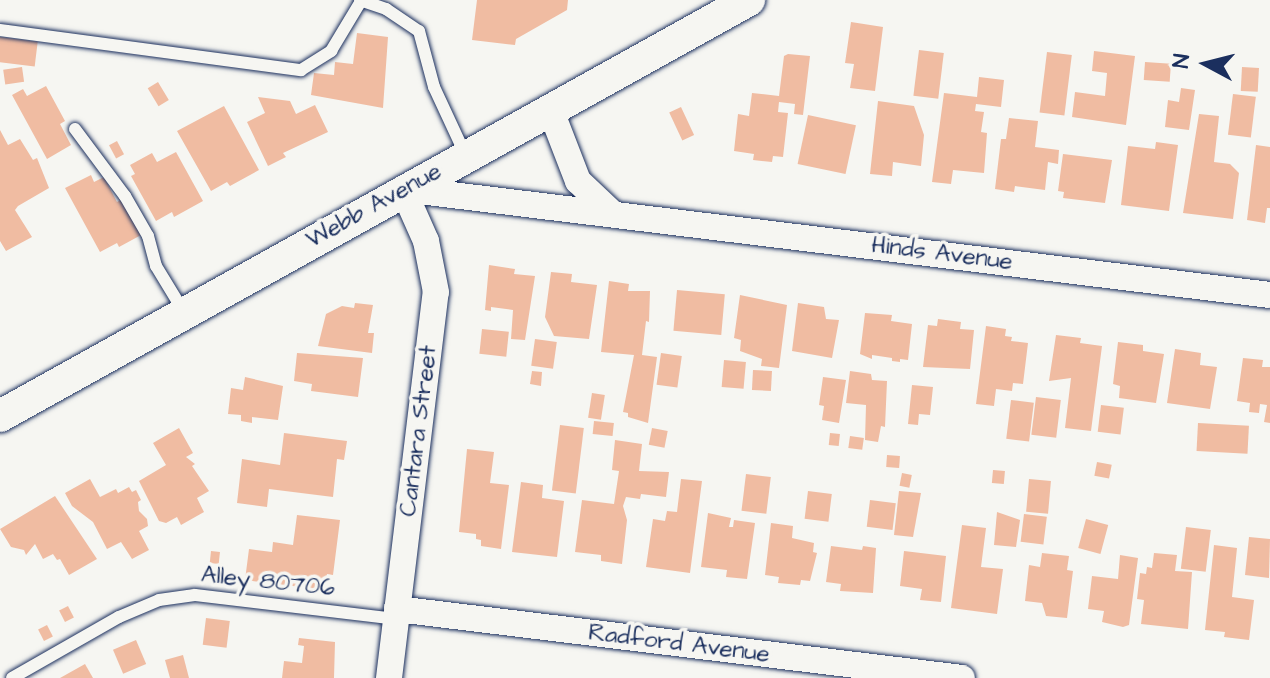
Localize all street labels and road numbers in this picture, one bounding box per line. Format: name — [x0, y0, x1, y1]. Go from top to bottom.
street label: Webb Avenue — [301, 157, 447, 255]
street label: Hinds Avenue — [870, 231, 1014, 277]
street label: Cantara Street — [394, 344, 444, 518]
street label: Alley 80706 — [200, 561, 336, 603]
street label: Radford Avenue — [587, 619, 771, 669]

